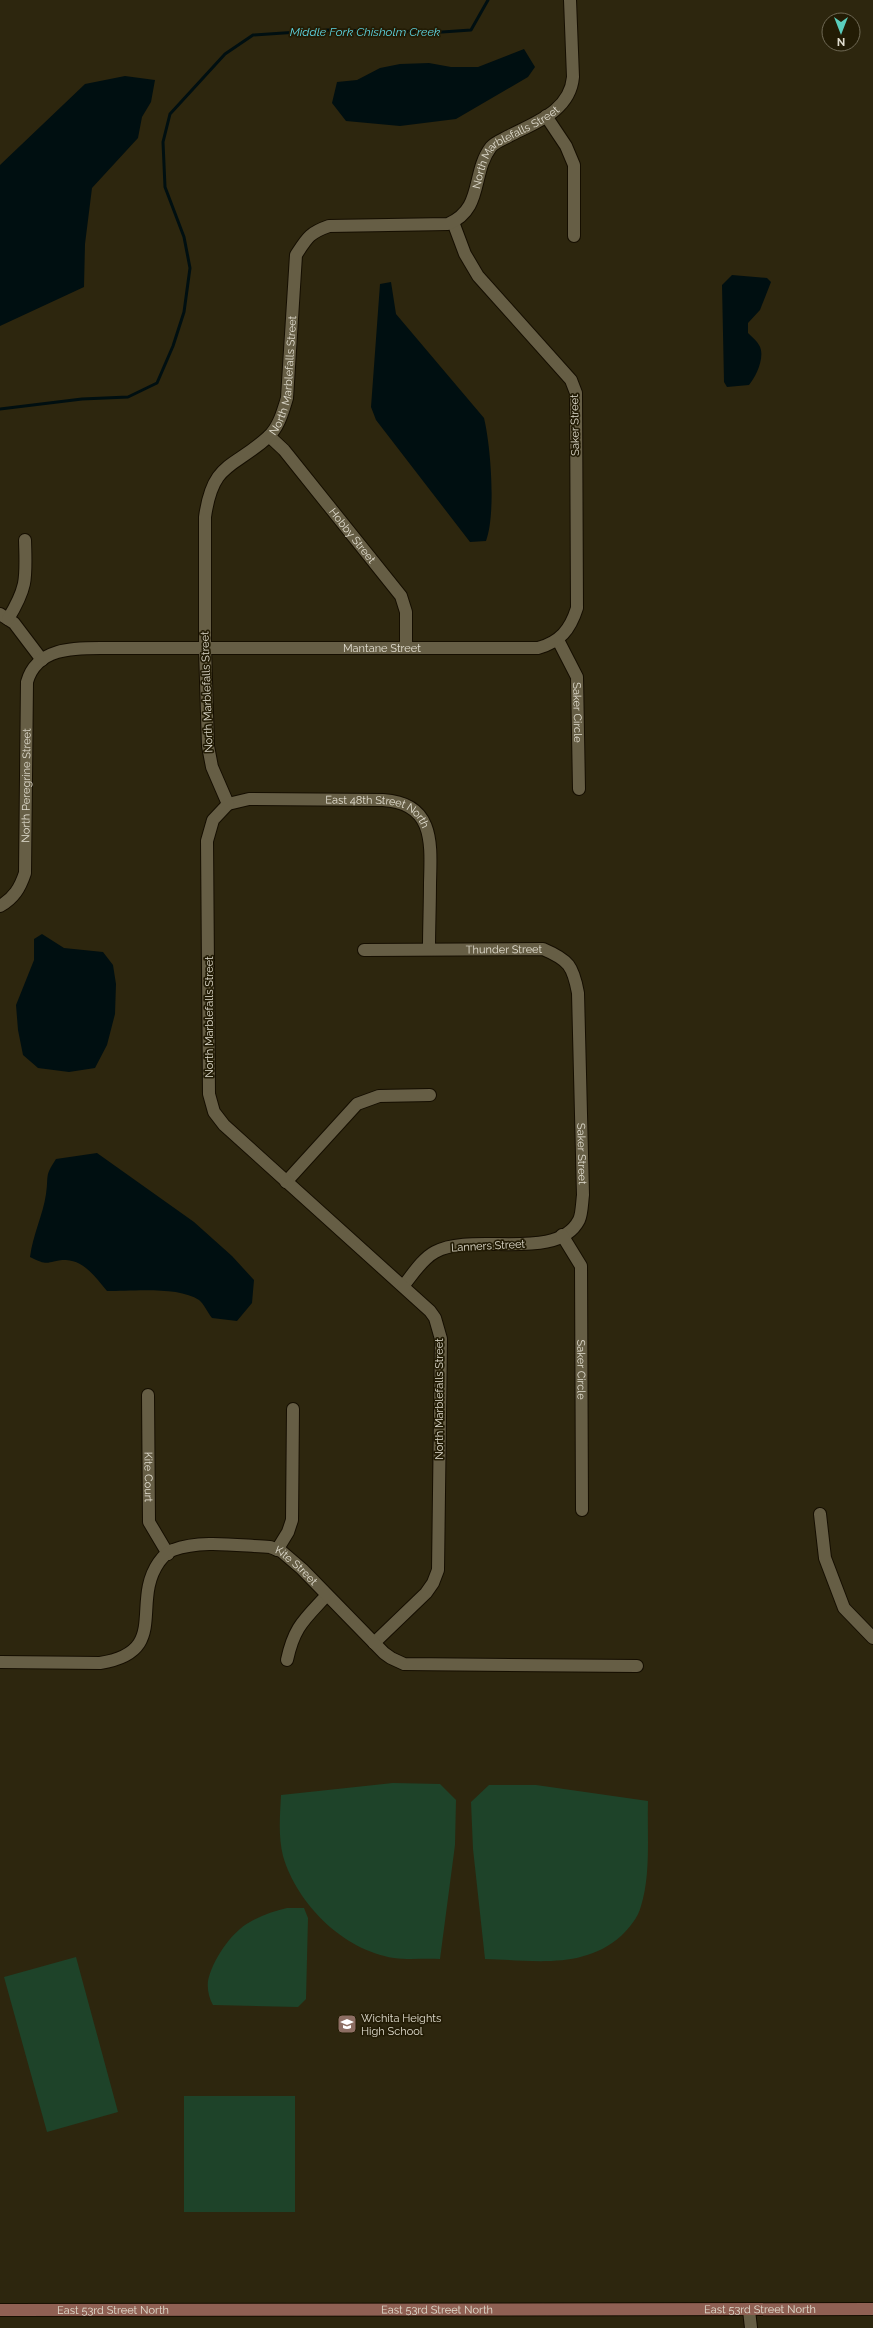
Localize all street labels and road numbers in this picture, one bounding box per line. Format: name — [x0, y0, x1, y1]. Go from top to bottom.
street label: North Marblefalls Street — [470, 103, 562, 190]
street label: North Marblefalls Street — [266, 315, 299, 438]
street label: Saker Street — [568, 394, 582, 456]
street label: Hobby Street — [326, 505, 379, 566]
street label: North Marblefalls Street — [198, 631, 216, 753]
street label: Mantane Street — [343, 642, 421, 655]
street label: Saker Circle — [571, 682, 585, 743]
street label: North Peregrine Street — [19, 728, 33, 843]
street label: East 48th Street North — [325, 793, 432, 830]
street label: Thunder Street — [466, 943, 543, 956]
street label: North Marblefalls Street — [203, 956, 216, 1078]
street label: Saker Street — [575, 1123, 589, 1185]
street label: Lanners Street — [451, 1238, 526, 1254]
street label: North Marblefalls Street — [433, 1338, 446, 1460]
street label: Saker Circle — [575, 1339, 588, 1400]
street label: Kite Court — [142, 1452, 155, 1503]
street label: Kite Street — [274, 1543, 321, 1588]
street label: East 53rd Street North — [57, 2303, 169, 2316]
street label: East 53rd Street North — [381, 2303, 493, 2316]
street label: East 53rd Street North — [704, 2303, 816, 2316]

